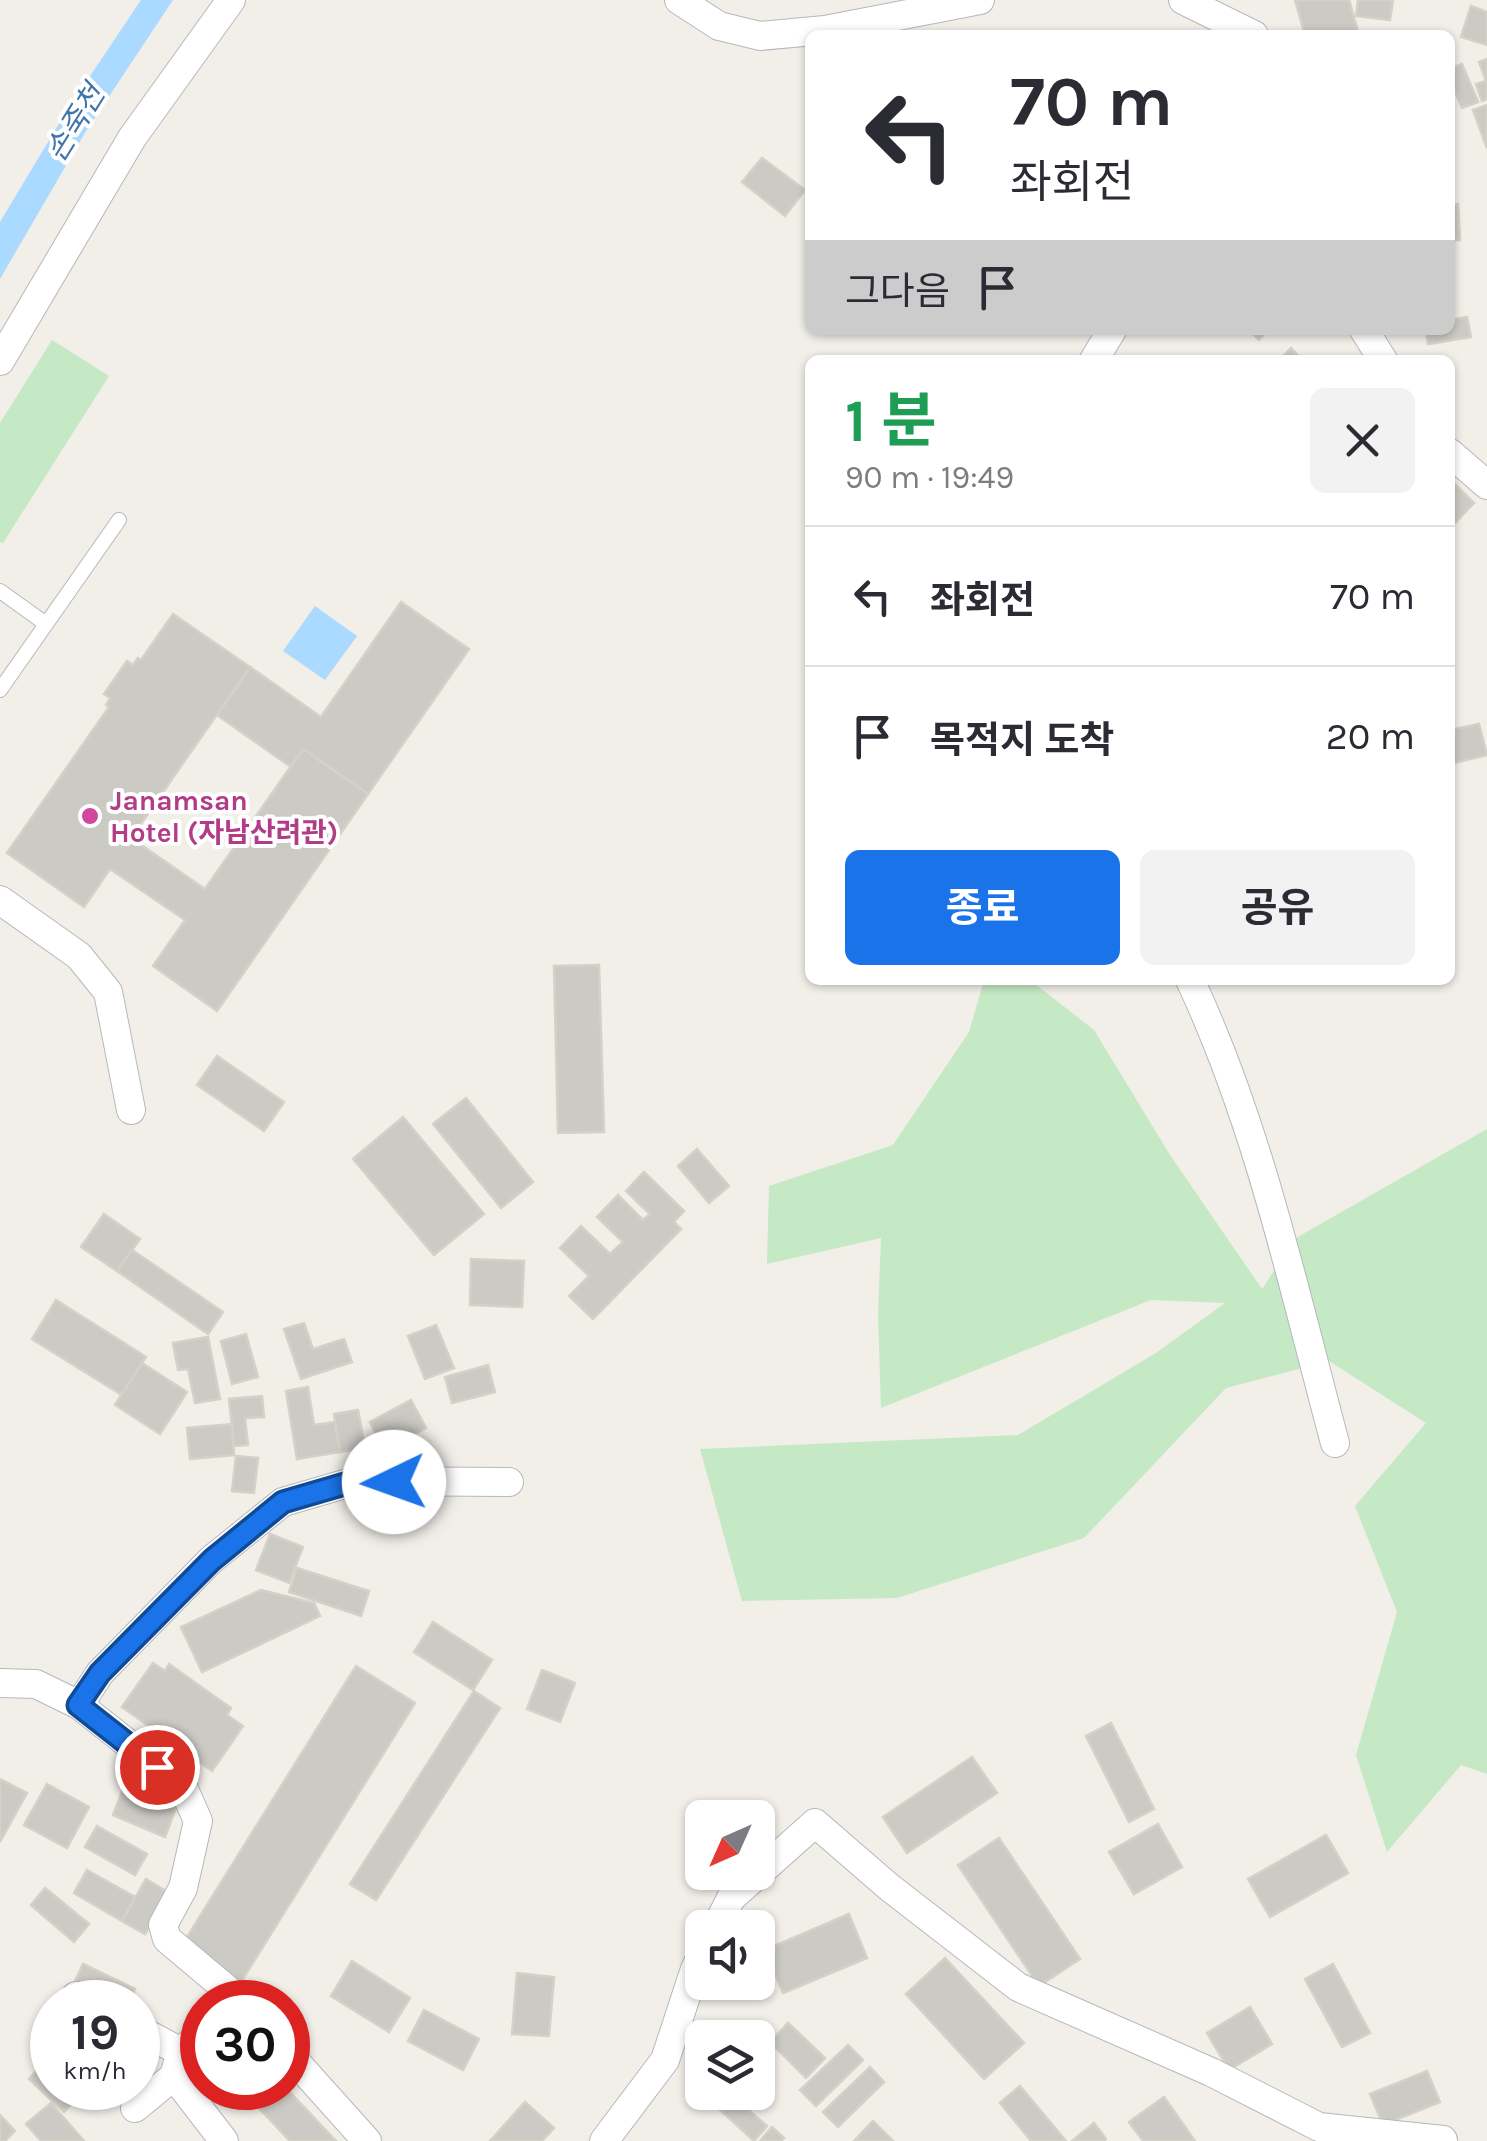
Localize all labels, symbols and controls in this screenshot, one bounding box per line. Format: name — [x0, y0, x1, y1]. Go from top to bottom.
text: 70 m — [1010, 61, 1173, 143]
icon: left — [845, 70, 975, 200]
water label: 손죽천 — [38, 75, 114, 168]
text: 좌회전 — [1010, 156, 1134, 208]
icon: arrive — [970, 260, 1025, 315]
text: 그다음 — [845, 269, 950, 314]
text: 1 분 — [845, 386, 937, 456]
button: close — [1310, 388, 1415, 493]
text: 90 m · 19:49 — [845, 459, 1014, 496]
icon: left — [845, 569, 900, 624]
text: 70 m — [1330, 574, 1415, 619]
text: 좌회전 — [930, 578, 1035, 623]
icon: arrive — [845, 709, 900, 764]
text: 20 m — [1326, 714, 1415, 759]
text: 목적지 도착 — [930, 718, 1114, 763]
place label: Janamsan Hotel (자남산려관) — [110, 784, 338, 849]
marker: Janamsan Hotel (자남산려관) — [79, 805, 101, 827]
button: 종료 — [845, 850, 1120, 965]
button: 공유 — [1140, 850, 1415, 965]
position arrow — [342, 1430, 446, 1534]
pin — [115, 1725, 200, 1810]
icon: arrive — [130, 1740, 185, 1795]
north arrow — [685, 1800, 775, 1890]
map controls — [685, 1800, 775, 2110]
button: sound — [685, 1910, 775, 2000]
speed limit sign: 30 — [180, 1980, 310, 2110]
text: 19 — [71, 2003, 119, 2062]
button: layers — [685, 2020, 775, 2110]
text: km/h — [63, 2056, 127, 2085]

